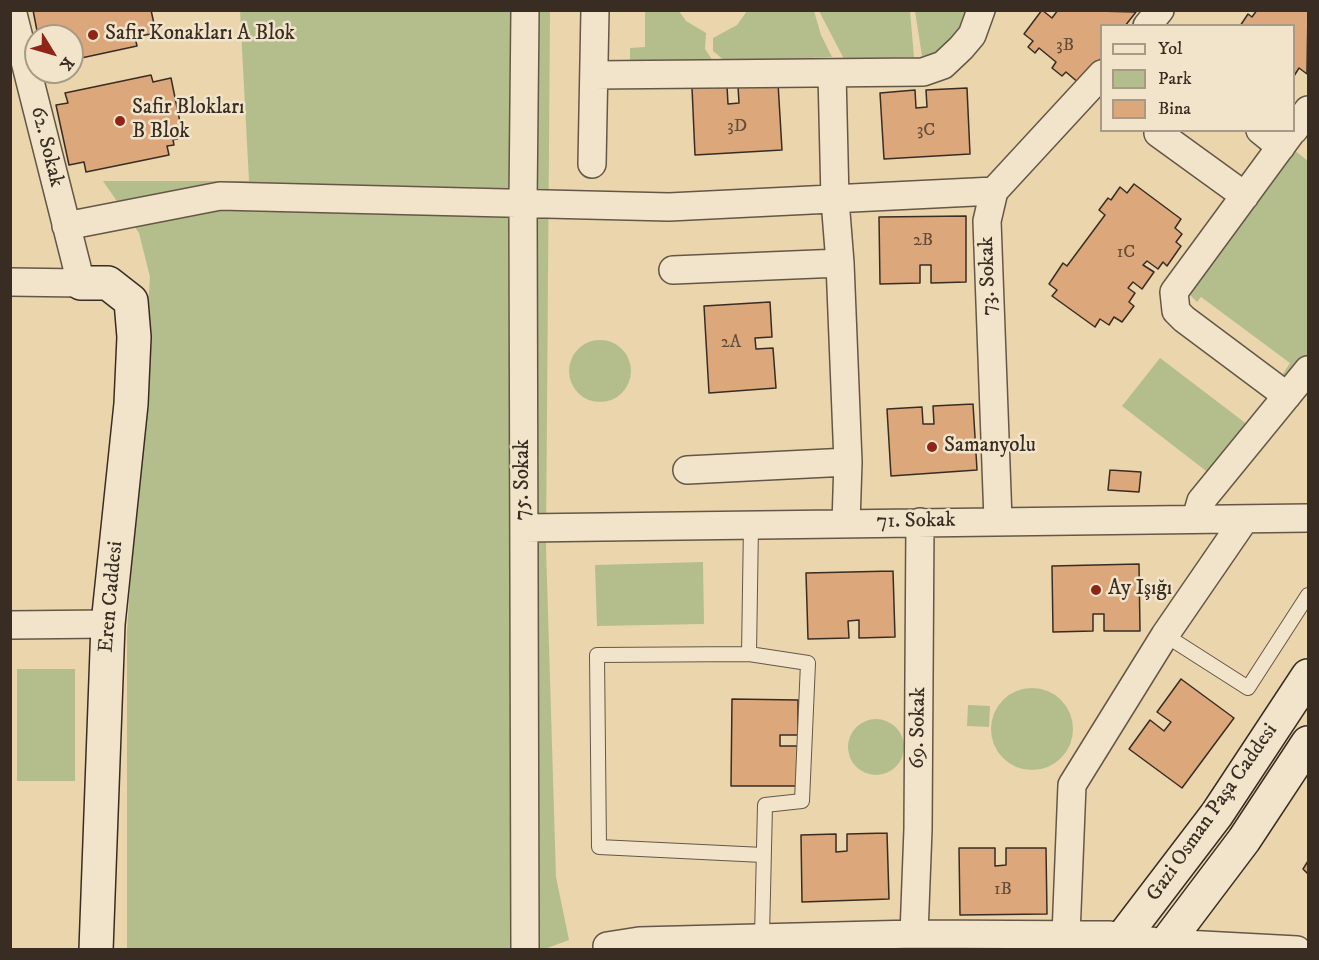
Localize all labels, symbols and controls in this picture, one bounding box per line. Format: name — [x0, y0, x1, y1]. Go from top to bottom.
place label: Safir Konakları A Blok — [105, 22, 295, 48]
north arrow — [24, 24, 84, 84]
legend — [1100, 24, 1295, 132]
marker: Safir Konakları A Blok — [86, 28, 100, 42]
house number: 3B — [1056, 35, 1074, 57]
text: Yol — [1158, 38, 1182, 60]
text: K — [55, 53, 78, 74]
text: Park — [1158, 68, 1192, 90]
place label: Safir Blokları B Blok — [132, 96, 245, 146]
text: Bina — [1158, 98, 1191, 120]
street label: 62. Sokak — [24, 104, 68, 190]
marker: Safir Blokları B Blok — [113, 114, 127, 128]
house number: 3D — [727, 116, 747, 138]
house number: 3C — [917, 120, 935, 142]
house number: 2B — [913, 230, 933, 252]
street label: 73. Sokak — [975, 236, 1003, 316]
house number: 1C — [1117, 242, 1135, 264]
house number: 2A — [721, 332, 741, 354]
place label: Samanyolu — [944, 434, 1036, 460]
street label: 75. Sokak — [511, 439, 537, 521]
marker: Samanyolu — [925, 440, 939, 454]
street label: 71. Sokak — [876, 509, 956, 535]
street label: Eren Caddesi — [95, 540, 129, 654]
place label: Ay Işığı — [1108, 577, 1172, 603]
marker: Ay Işığı — [1089, 583, 1103, 597]
street label: 69. Sokak — [906, 687, 932, 769]
street label: Gazi Osman Paşa Caddesi — [1142, 719, 1284, 907]
house number: 1B — [994, 879, 1012, 901]

